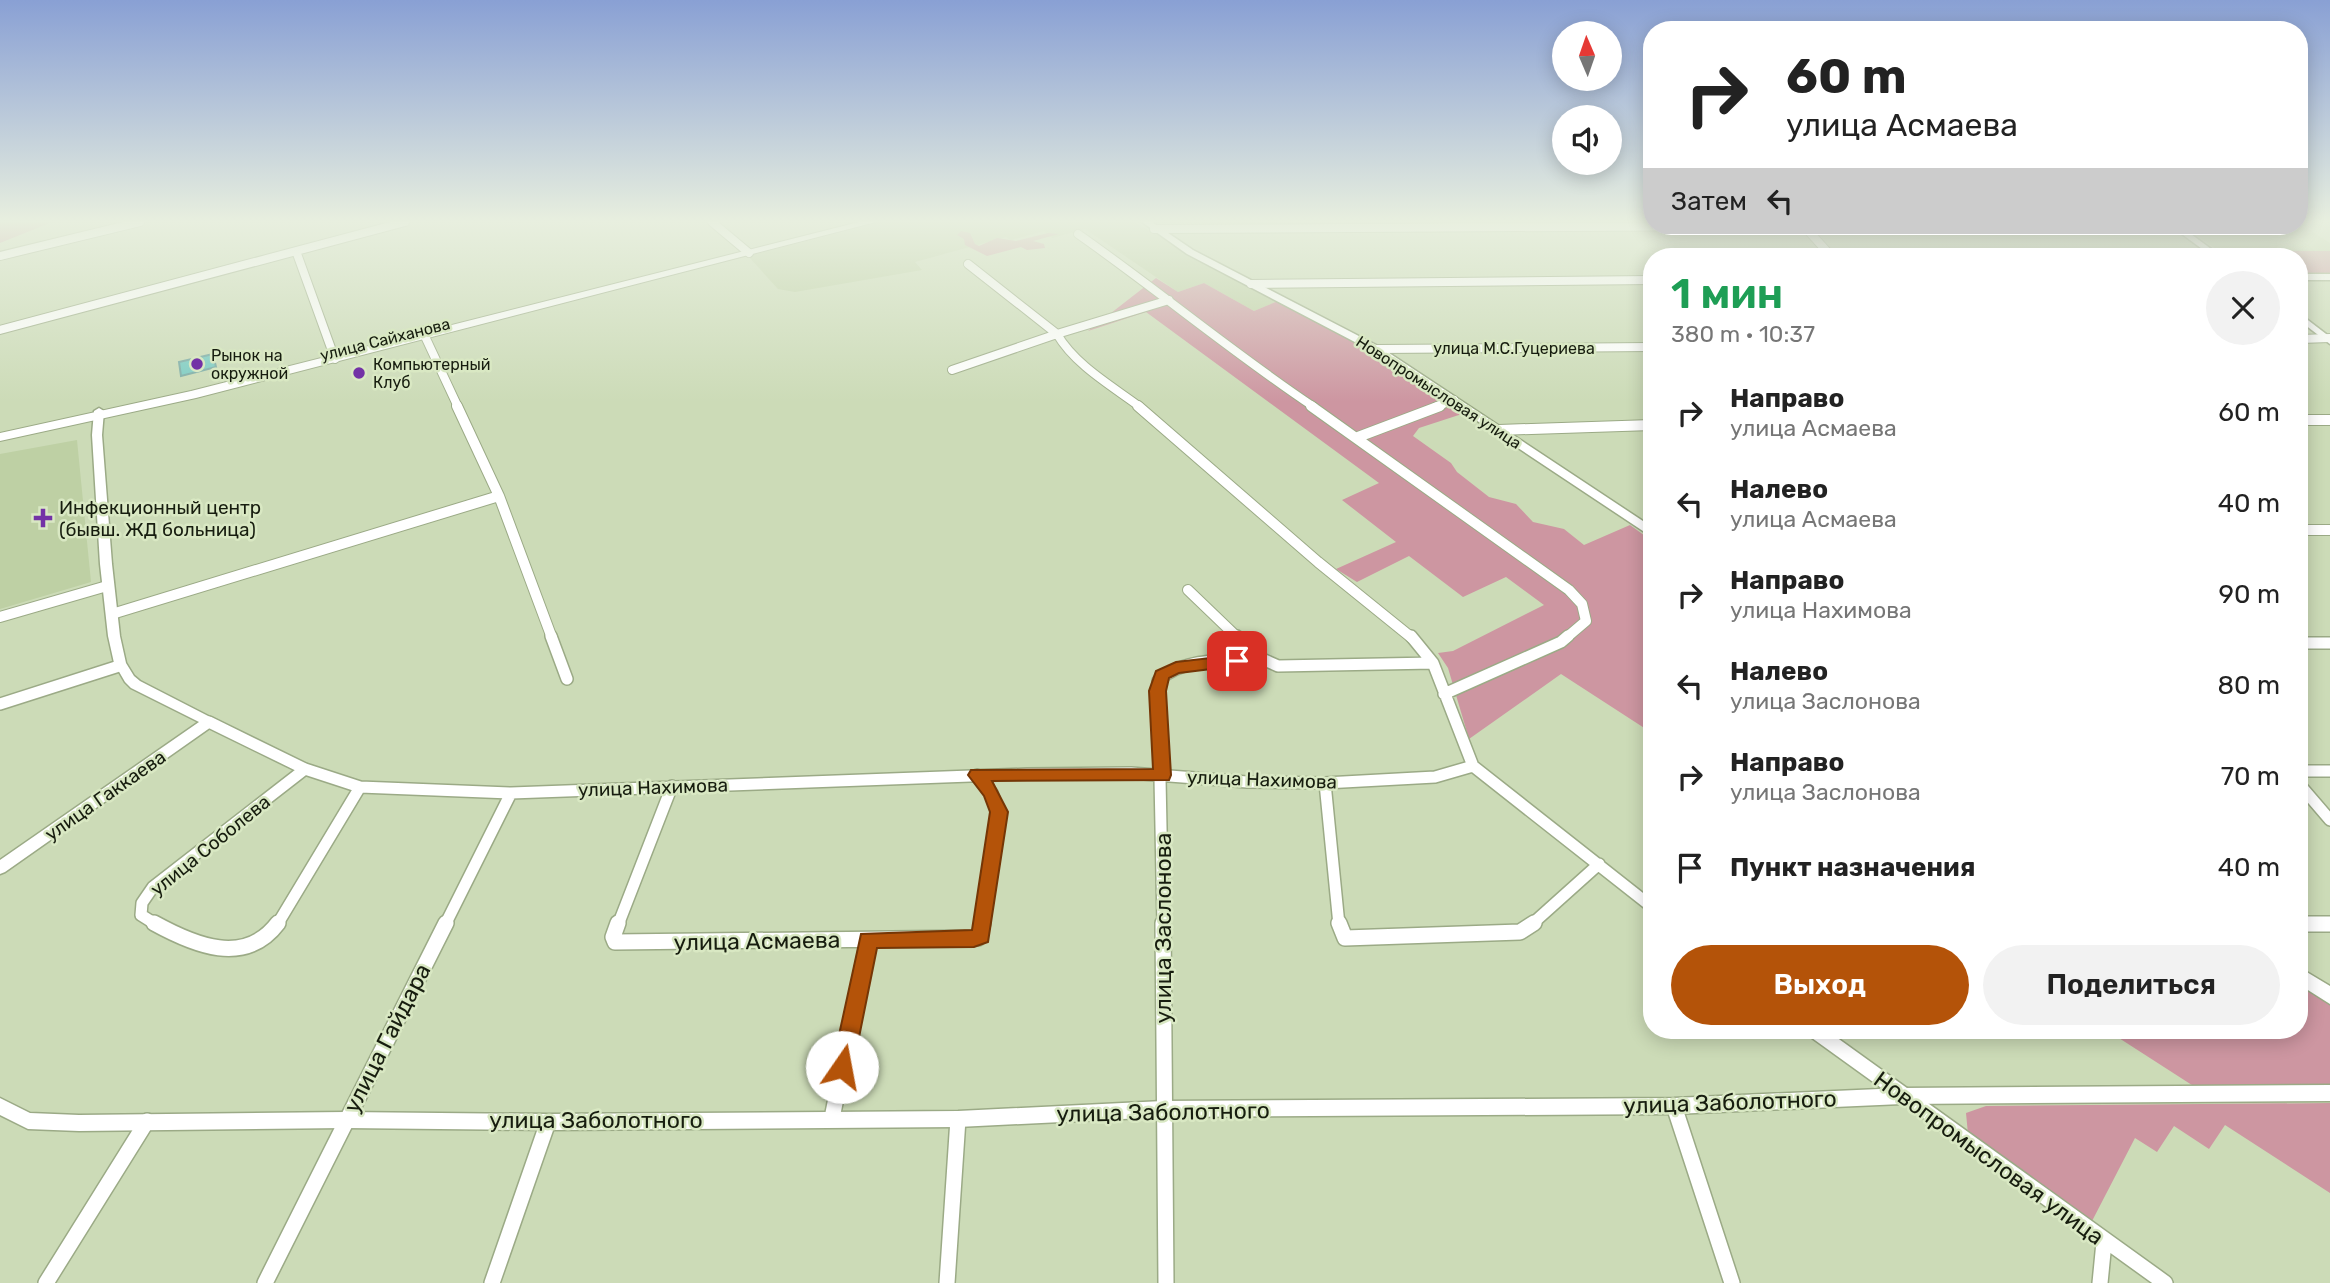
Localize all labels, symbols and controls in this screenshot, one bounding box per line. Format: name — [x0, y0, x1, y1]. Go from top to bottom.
north arrow — [1552, 21, 1622, 91]
map controls — [1552, 21, 1622, 175]
text: 60 m — [1786, 47, 1907, 105]
icon: right — [1671, 49, 1762, 140]
button: sound — [1552, 105, 1622, 175]
text: улица Асмаева — [1786, 106, 2018, 144]
icon: left — [1761, 182, 1799, 220]
text: Затем — [1671, 186, 1747, 217]
text: 1 мин — [1671, 269, 1783, 319]
button: close — [2206, 271, 2280, 345]
street label: улица Сайханова — [318, 314, 452, 365]
text: 380 m · 10:37 — [1671, 320, 1815, 348]
street label: Новопромысловая улица — [1353, 332, 1525, 453]
street label: улица М.С.Гуцериева — [1433, 339, 1595, 358]
place label: Рынок на окружной — [211, 346, 288, 383]
place label: Компьютерный Клуб — [373, 355, 491, 392]
marker: Рынок на окружной — [189, 356, 205, 372]
marker: Компьютерный Клуб — [351, 365, 367, 381]
text: Направо — [1730, 383, 1844, 414]
icon: right — [1671, 394, 1709, 432]
text: 60 m — [2218, 397, 2280, 428]
text: улица Асмаева — [1730, 414, 1897, 442]
text: Налево — [1730, 474, 1828, 505]
icon: left — [1671, 485, 1709, 523]
text: 40 m — [2218, 488, 2280, 519]
place label: Инфекционный центр (бывш. ЖД больница) — [59, 496, 261, 541]
text: улица Асмаева — [1730, 505, 1897, 533]
marker: Инфекционный центр (бывш. ЖД больница) — [33, 508, 53, 528]
text: Направо — [1730, 565, 1844, 596]
icon: right — [1671, 576, 1709, 614]
text: 90 m — [2219, 579, 2280, 610]
text: улица Нахимова — [1730, 596, 1912, 624]
pin — [1207, 631, 1267, 691]
icon: arrive — [1218, 642, 1256, 680]
text: Налево — [1730, 656, 1828, 687]
icon: left — [1671, 667, 1709, 705]
text: 80 m — [2217, 670, 2280, 701]
text: улица Заслонова — [1730, 687, 1921, 715]
street label: улица Гаккаева — [40, 745, 170, 846]
text: Направо — [1730, 747, 1844, 778]
icon: right — [1671, 758, 1709, 796]
text: 70 m — [2221, 761, 2280, 792]
street label: улица Нахимова — [1187, 765, 1337, 794]
street label: улица Нахимова — [578, 773, 728, 802]
text: улица Заслонова — [1730, 778, 1921, 806]
street label: улица Соболева — [146, 790, 275, 901]
street label: улица Заслонова — [1149, 833, 1177, 1023]
icon: arrive — [1671, 849, 1709, 887]
text: Пункт назначения — [1730, 852, 1975, 883]
text: 40 m — [2218, 852, 2280, 883]
street label: улица Асмаева — [673, 926, 841, 956]
button: Выход — [1671, 945, 1969, 1025]
button: Поделиться — [1983, 945, 2280, 1025]
street label: улица Гайдара — [337, 959, 437, 1117]
position arrow — [805, 1030, 879, 1104]
street label: Новопромысловая улица — [1869, 1065, 2109, 1251]
street label: улица Заболотного — [1623, 1084, 1837, 1120]
street label: улица Заболотного — [1056, 1096, 1270, 1128]
street label: улица Заболотного — [489, 1106, 703, 1134]

